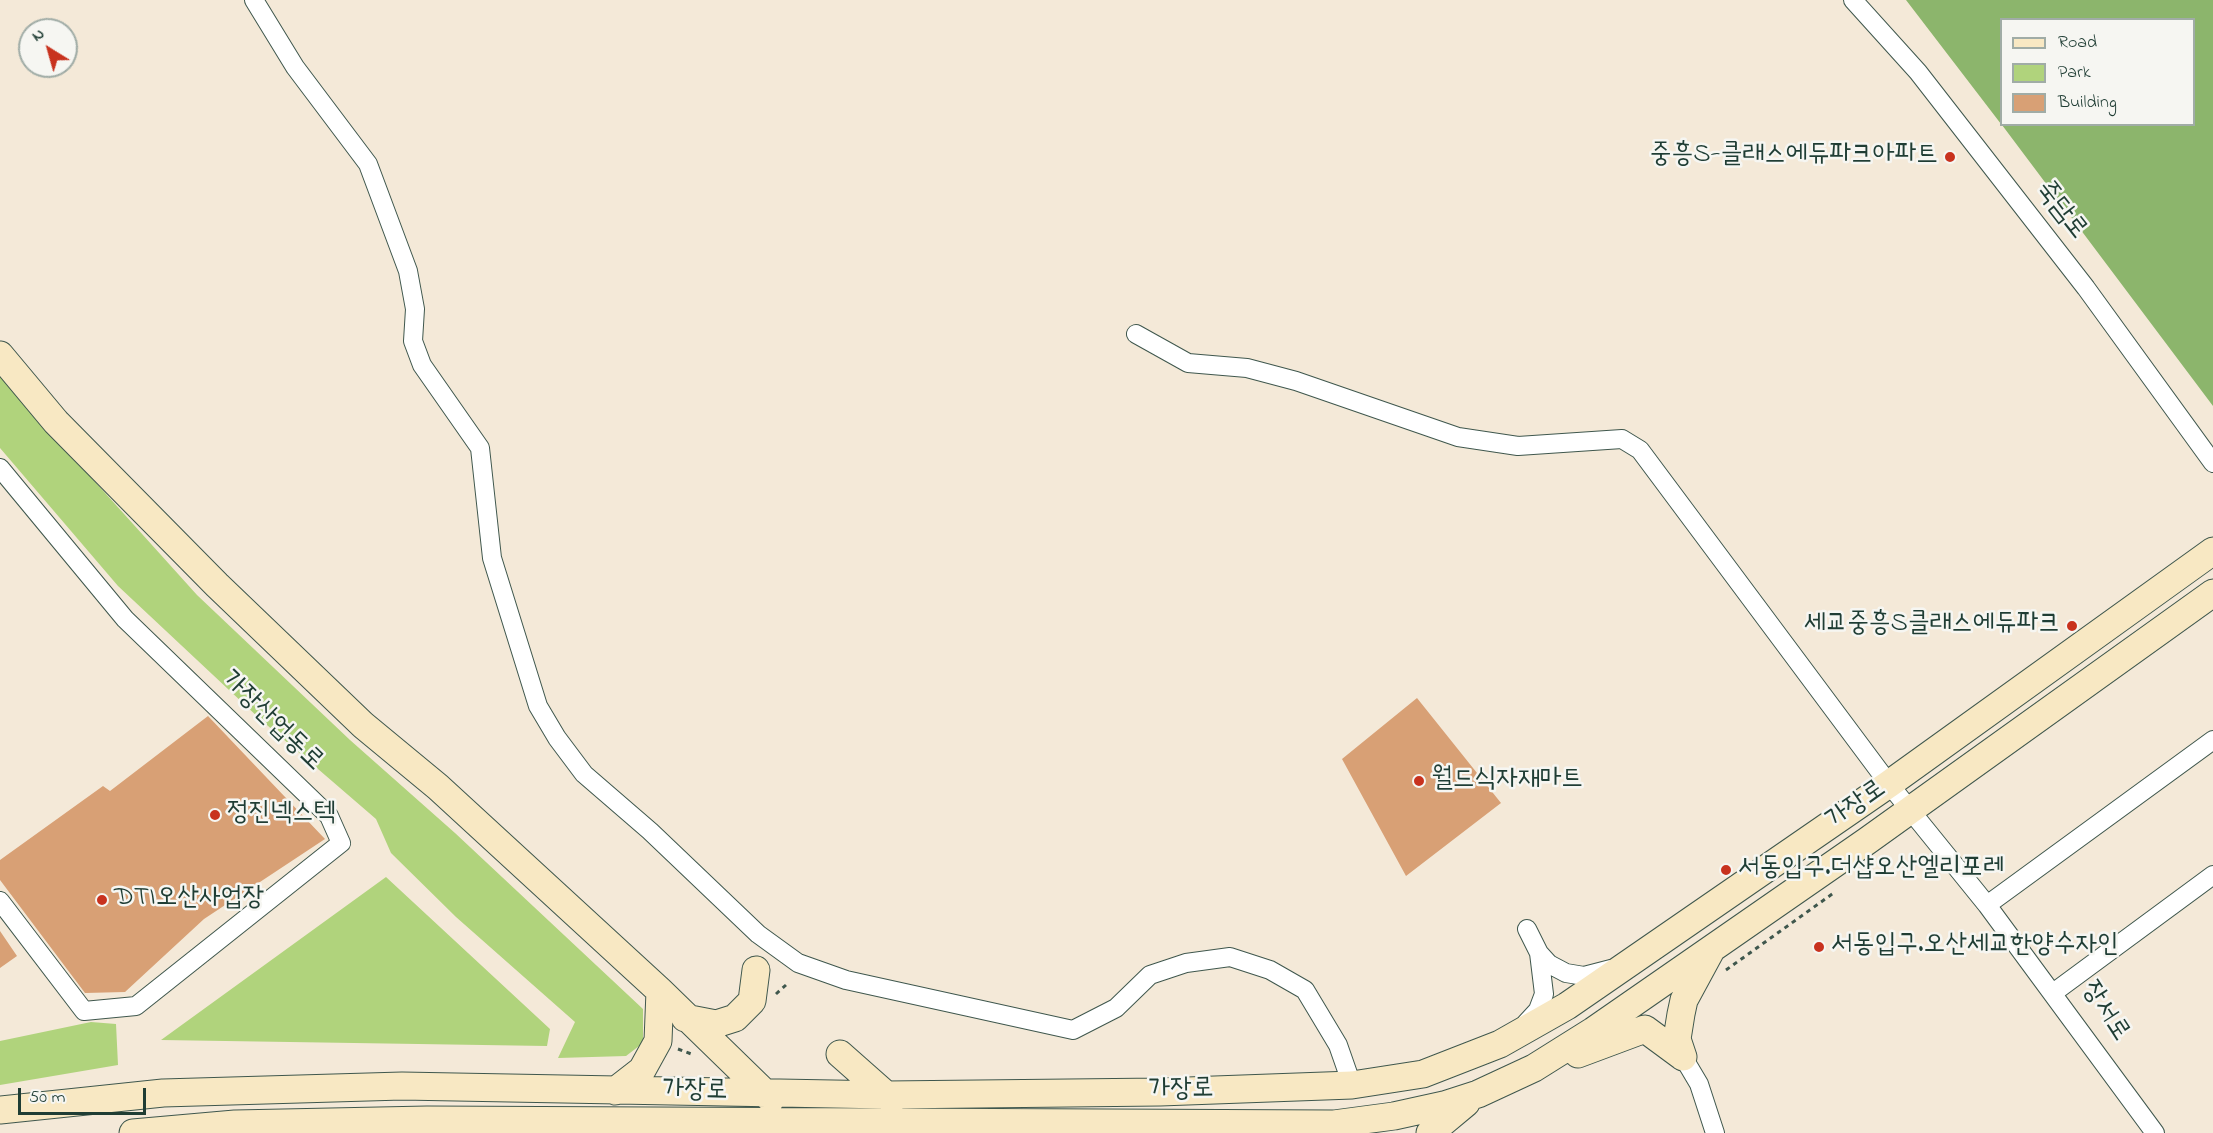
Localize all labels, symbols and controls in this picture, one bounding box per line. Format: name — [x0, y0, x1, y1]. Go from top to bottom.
north arrow — [18, 18, 78, 78]
legend — [2000, 18, 2195, 126]
text: N — [27, 22, 50, 48]
text: Road — [2058, 30, 2097, 56]
text: Park — [2058, 60, 2091, 86]
text: Building — [2058, 90, 2117, 116]
place label: 중흥S-클래스에듀파크아파트 — [1650, 141, 1938, 173]
marker: 중흥S-클래스에듀파크아파트 — [1943, 150, 1957, 164]
street label: 죽담로 — [2027, 175, 2093, 247]
place label: 세교중흥S클래스에듀파크 — [1804, 610, 2060, 642]
marker: 세교중흥S클래스에듀파크 — [2065, 619, 2079, 633]
street label: 가장산업동로 — [213, 665, 329, 779]
place label: 월드식자재마트 — [1431, 765, 1583, 797]
marker: 월드식자재마트 — [1412, 774, 1426, 788]
street label: 가장로 — [1821, 774, 1893, 838]
place label: 정진넥스텍 — [227, 799, 336, 831]
marker: 정진넥스텍 — [208, 808, 222, 822]
place label: 서동입구.더샵오산엘리포레 — [1738, 854, 2004, 886]
marker: 서동입구.더샵오산엘리포레 — [1719, 863, 1733, 877]
place label: DTI오산사업장 — [114, 884, 264, 916]
marker: DTI오산사업장 — [95, 893, 109, 907]
place label: 서동입구.오산세교한양수자인 — [1831, 931, 2119, 963]
marker: 서동입구.오산세교한양수자인 — [1812, 940, 1826, 954]
street label: 장서로 — [2073, 976, 2135, 1048]
street label: 가장로 — [1148, 1074, 1214, 1108]
street label: 가장로 — [662, 1075, 728, 1109]
scale bar — [21, 1076, 148, 1114]
text: 50 m — [29, 1085, 66, 1111]

